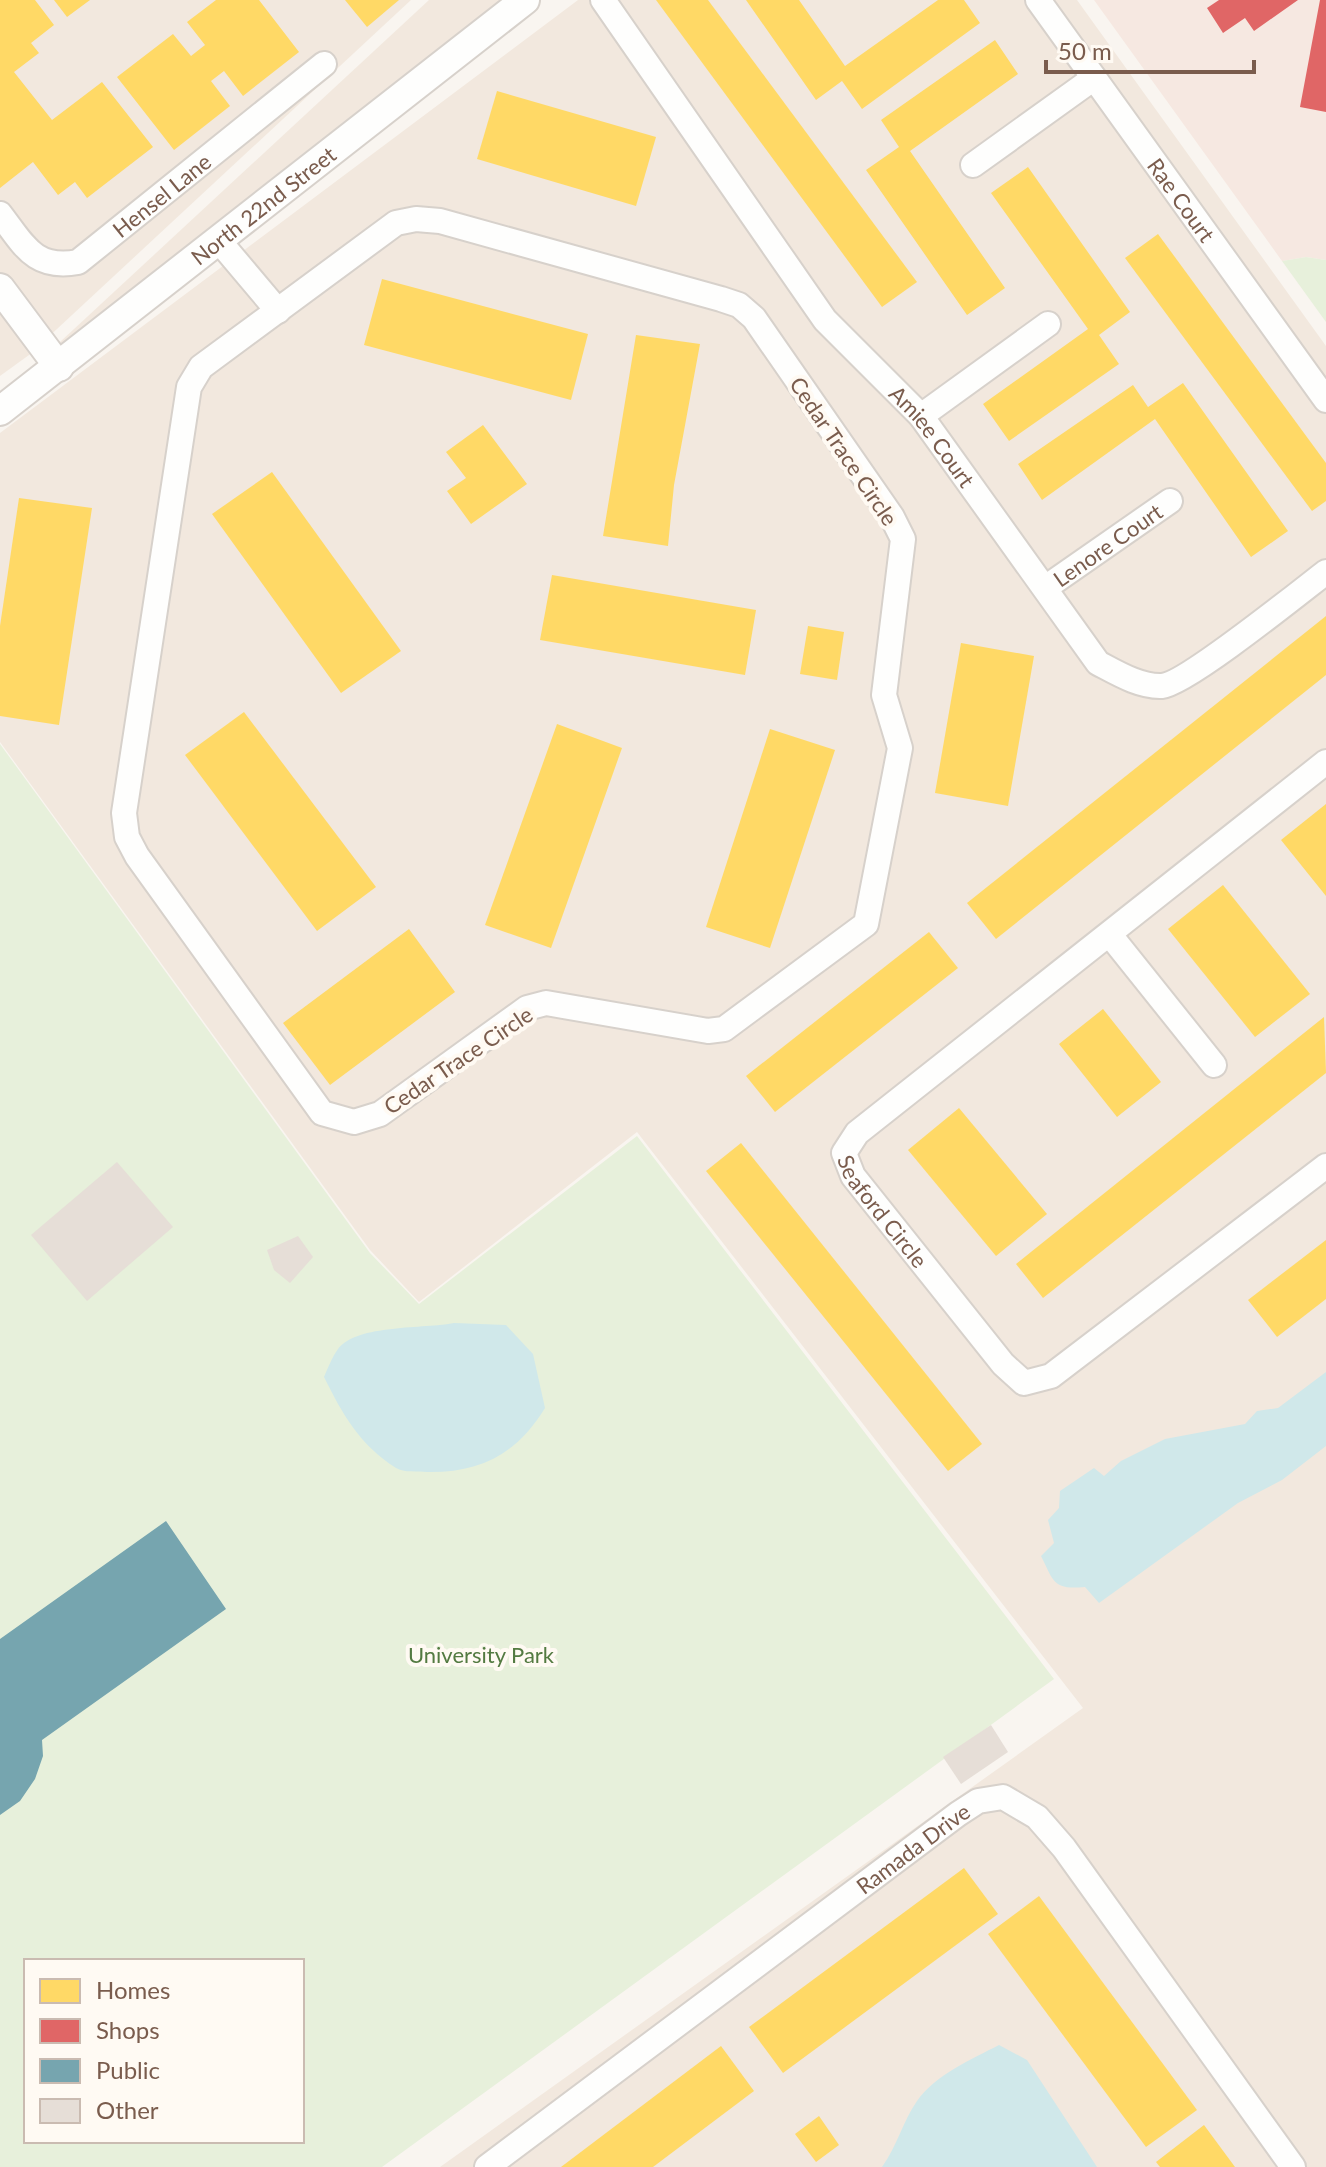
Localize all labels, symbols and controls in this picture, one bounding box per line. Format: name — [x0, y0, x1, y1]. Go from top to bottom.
scale bar — [1046, 24, 1254, 74]
text: 50 m — [1058, 36, 1112, 65]
street label: North 22nd Street — [185, 140, 341, 270]
street label: Hensel Lane — [107, 147, 216, 243]
street label: Rae Court — [1142, 152, 1221, 247]
street label: Cedar Trace Circle — [784, 371, 904, 531]
street label: Amiee Court — [884, 379, 981, 492]
street label: Lenore Court — [1048, 497, 1167, 592]
street label: Cedar Trace Circle — [378, 1000, 538, 1120]
street label: Seaford Circle — [832, 1151, 934, 1273]
park label: University Park — [408, 1641, 555, 1668]
street label: Ramada Drive — [851, 1797, 974, 1899]
legend — [24, 1959, 304, 2143]
text: Homes — [96, 1975, 170, 2004]
text: Shops — [96, 2015, 160, 2044]
text: Public — [96, 2055, 160, 2084]
text: Other — [96, 2095, 159, 2124]

